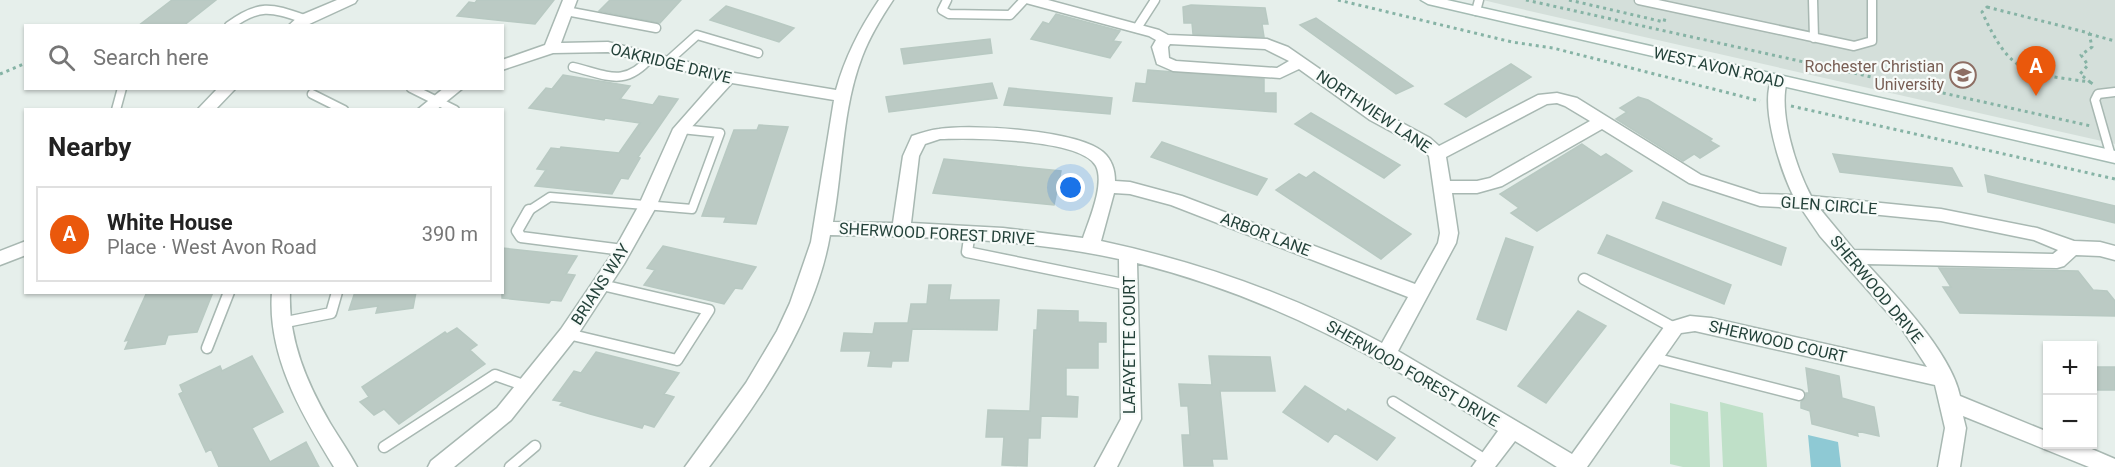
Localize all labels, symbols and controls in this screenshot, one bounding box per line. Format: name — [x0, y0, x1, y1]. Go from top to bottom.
search box — [24, 24, 504, 90]
street label: OAKRIDGE DRIVE — [608, 39, 733, 88]
icon: search — [45, 41, 78, 74]
street label: WEST AVON ROAD — [1652, 43, 1786, 92]
text: Search here — [93, 45, 209, 70]
pin: A — [2016, 46, 2056, 96]
place label: Rochester Christian University — [1805, 57, 1944, 94]
school or university icon: Rochester Christian University — [1948, 60, 1978, 90]
street label: NORTHVIEW LANE — [1313, 66, 1435, 157]
text: Nearby — [48, 132, 131, 162]
your location — [1056, 173, 1085, 202]
street label: GLEN CIRCLE — [1780, 193, 1878, 218]
street label: ARBOR LANE — [1218, 209, 1313, 260]
text: White House — [107, 210, 233, 235]
street label: SHERWOOD FOREST DRIVE — [839, 219, 1035, 248]
text: A — [63, 222, 76, 246]
text: 390 m — [422, 222, 478, 246]
street label: SHERWOOD DRIVE — [1826, 232, 1927, 347]
text: Place · West Avon Road — [107, 235, 317, 259]
street label: BRIANS WAY — [567, 240, 634, 328]
street label: LAFAYETTE COURT — [1120, 275, 1139, 414]
street label: SHERWOOD FOREST DRIVE — [1323, 316, 1502, 431]
street label: SHERWOOD COURT — [1707, 316, 1849, 367]
map controls — [2043, 341, 2097, 449]
button: + — [2043, 341, 2097, 395]
button: − — [2043, 395, 2097, 449]

